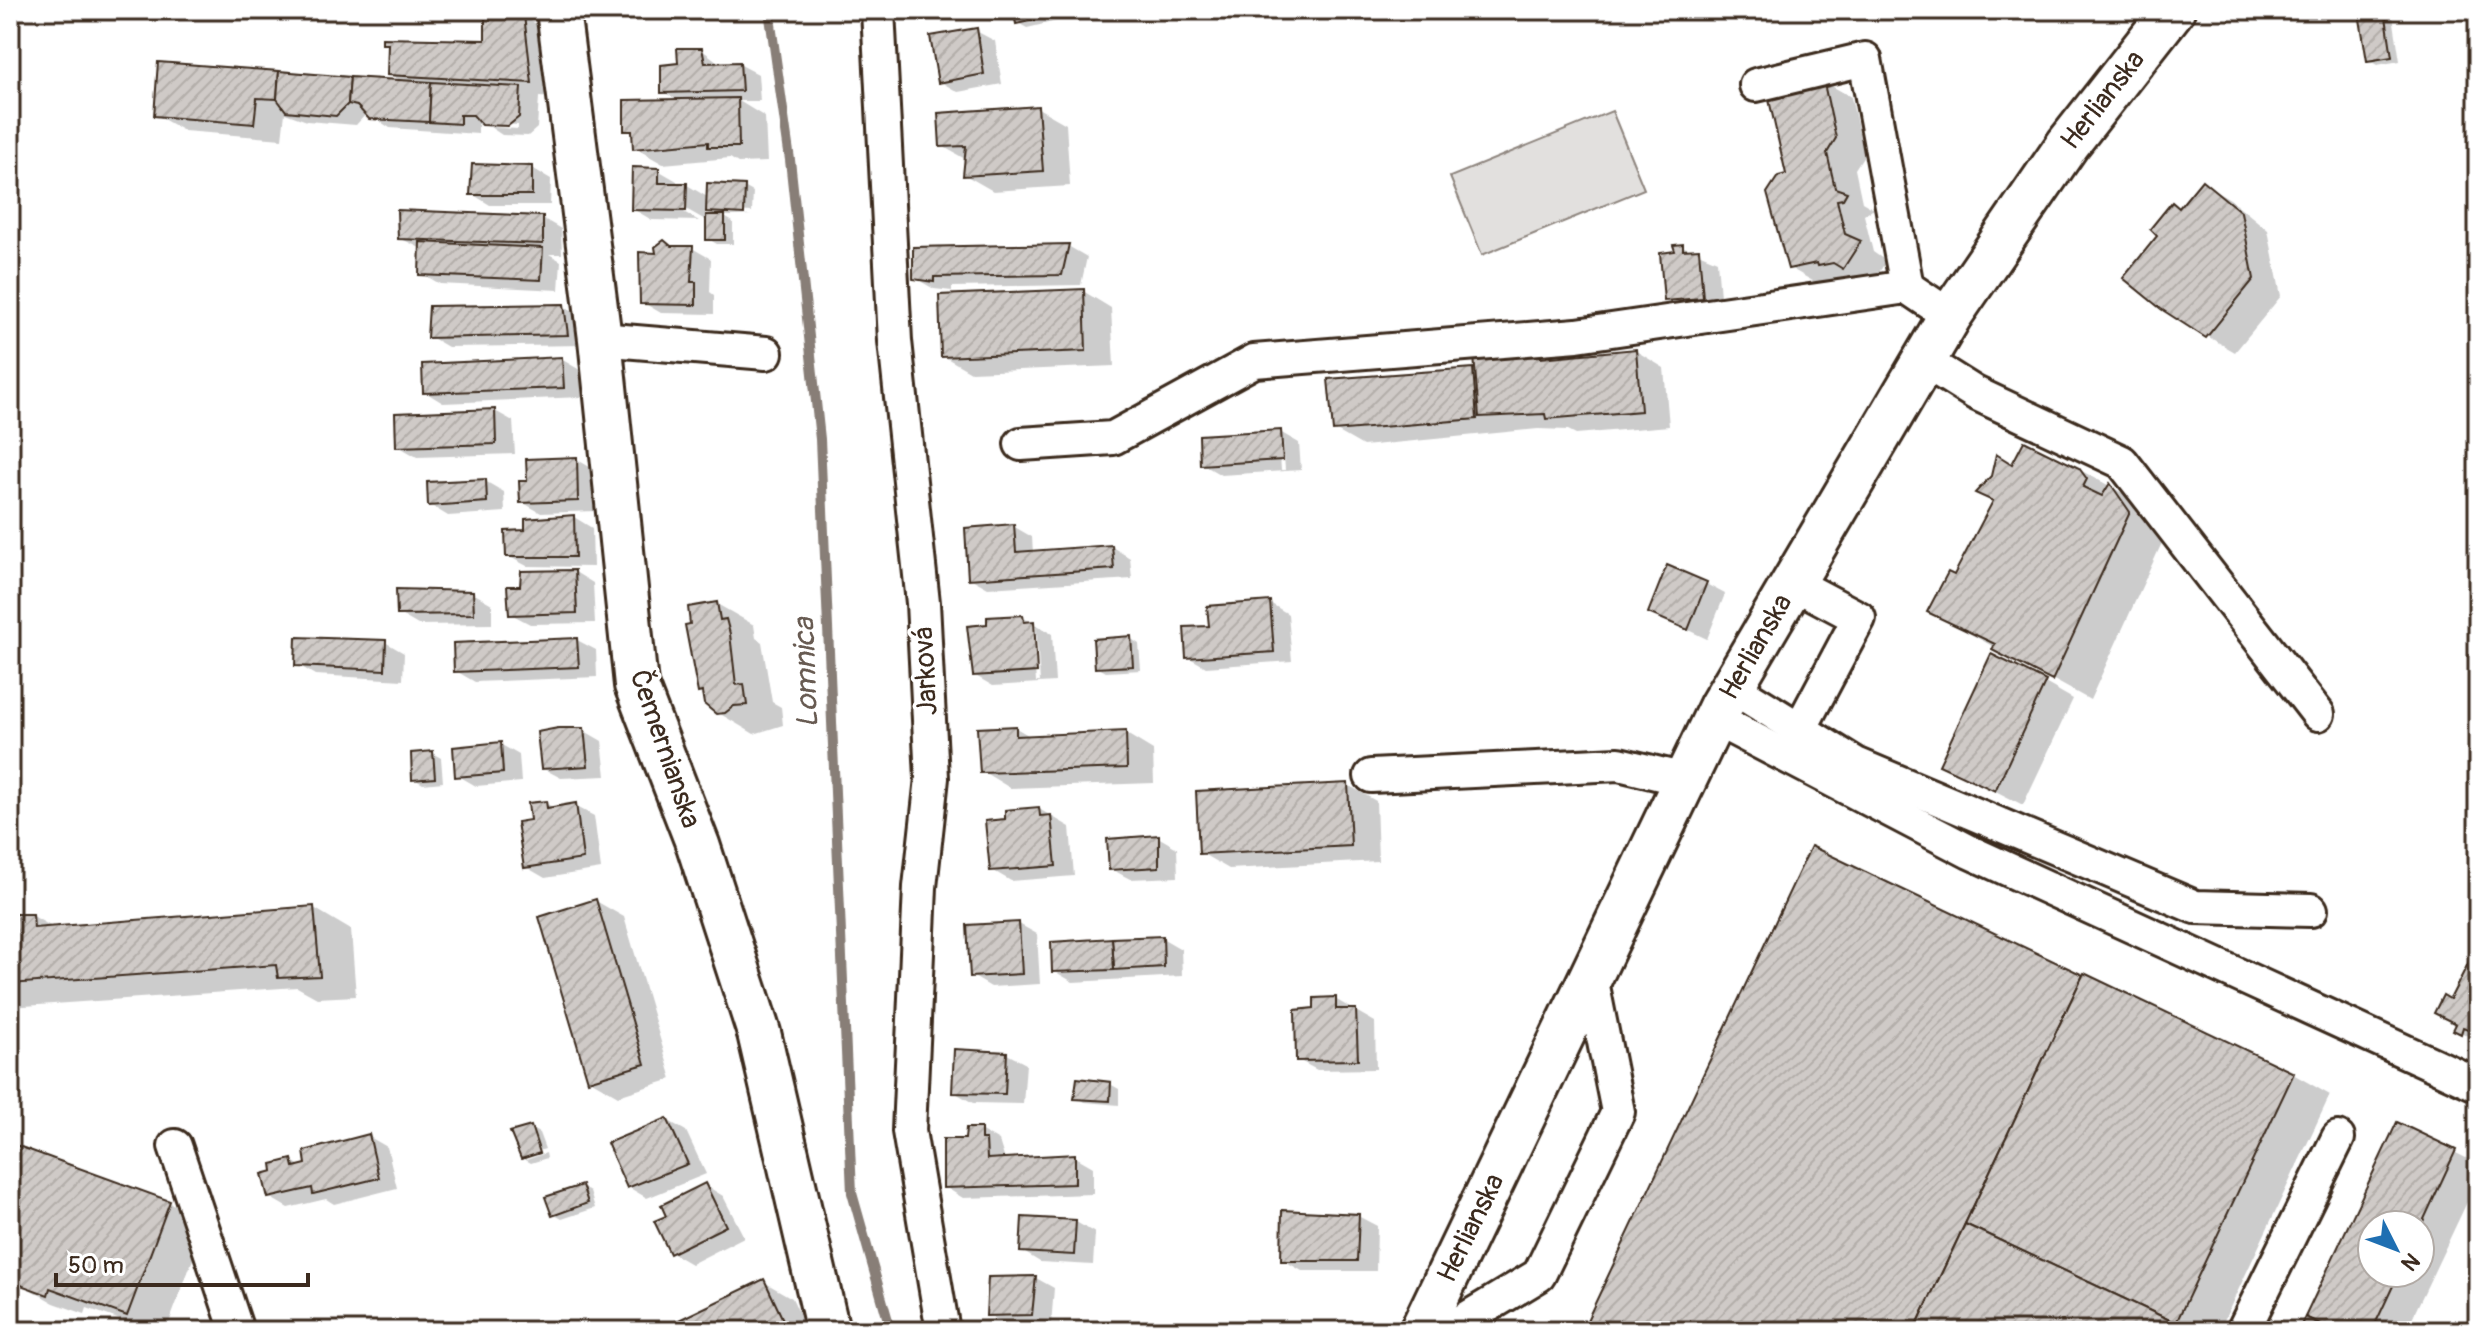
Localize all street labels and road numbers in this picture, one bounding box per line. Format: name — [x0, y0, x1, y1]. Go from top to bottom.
street label: Herlianska — [2053, 43, 2153, 157]
street label: Herlianska — [1712, 588, 1800, 706]
street label: Jarková — [906, 626, 946, 716]
street label: Čemernianska — [622, 665, 708, 833]
street label: Herlianska — [1430, 1168, 1512, 1288]

